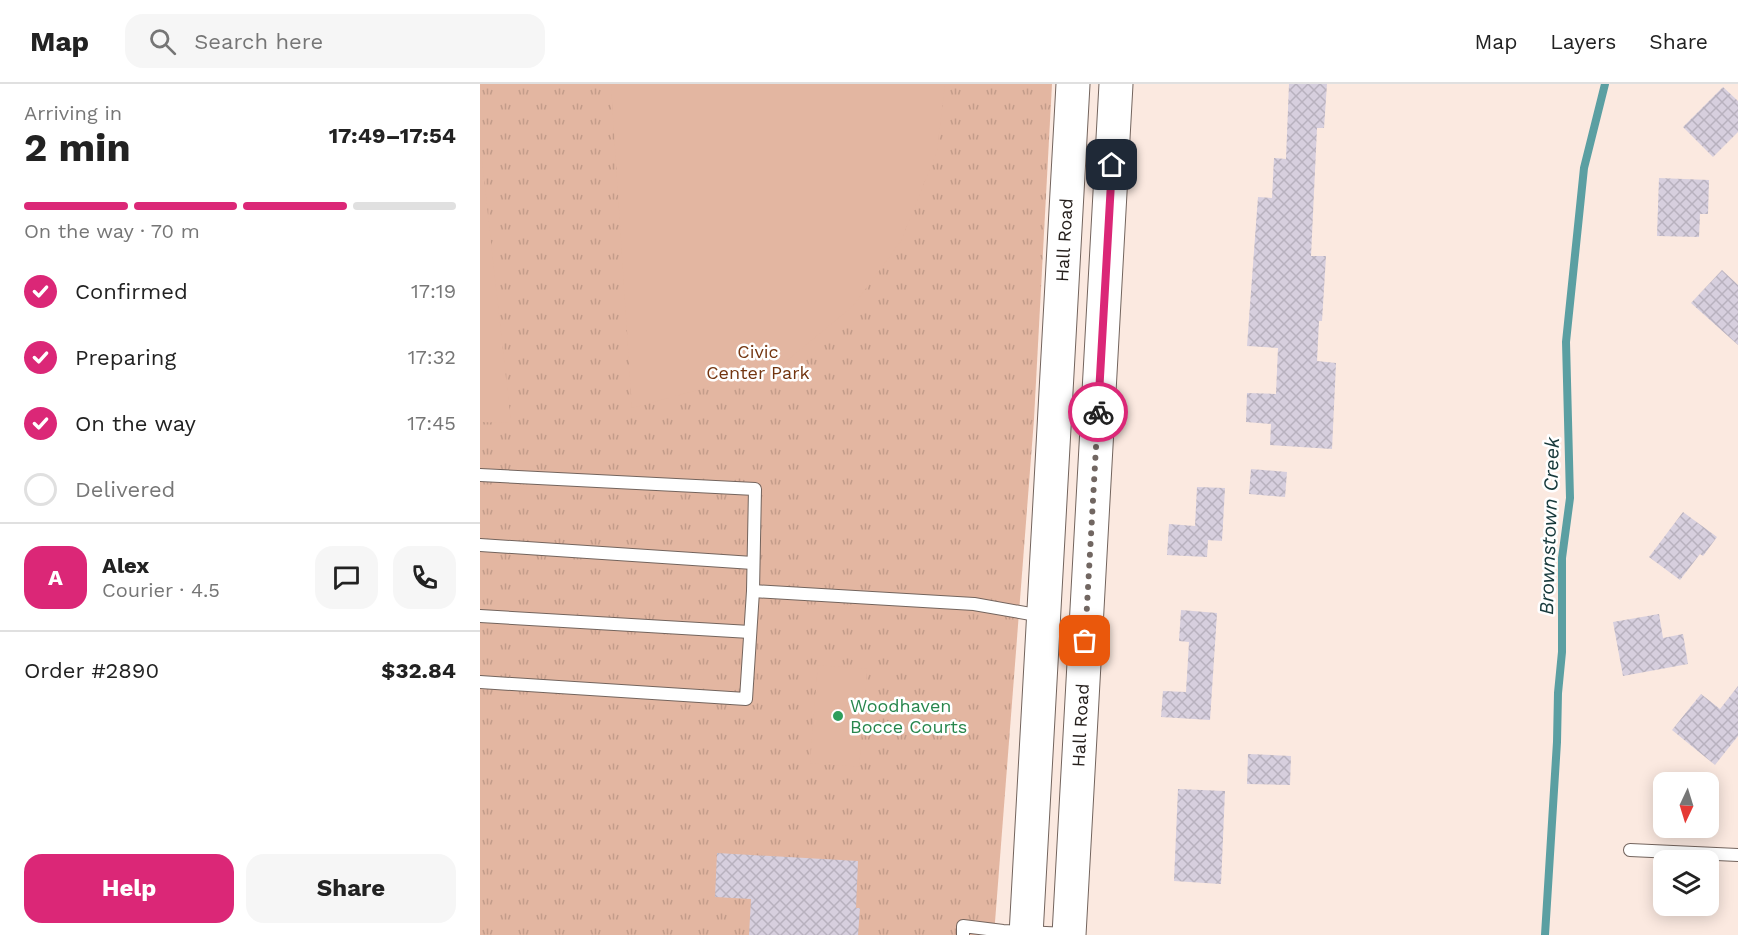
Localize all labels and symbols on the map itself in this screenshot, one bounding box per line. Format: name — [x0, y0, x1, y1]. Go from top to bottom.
pin — [1086, 139, 1137, 190]
street label: Hall Road — [1051, 198, 1077, 282]
park label: Civic Center Park — [706, 341, 810, 383]
courier — [1068, 382, 1128, 442]
water label: Brownstown Creek — [1534, 436, 1564, 615]
pin — [1059, 615, 1110, 666]
street label: Hall Road — [1067, 683, 1093, 768]
place label: Woodhaven Bocce Courts — [850, 695, 967, 737]
marker: Woodhaven Bocce Courts — [831, 709, 845, 723]
north arrow — [1653, 772, 1719, 838]

